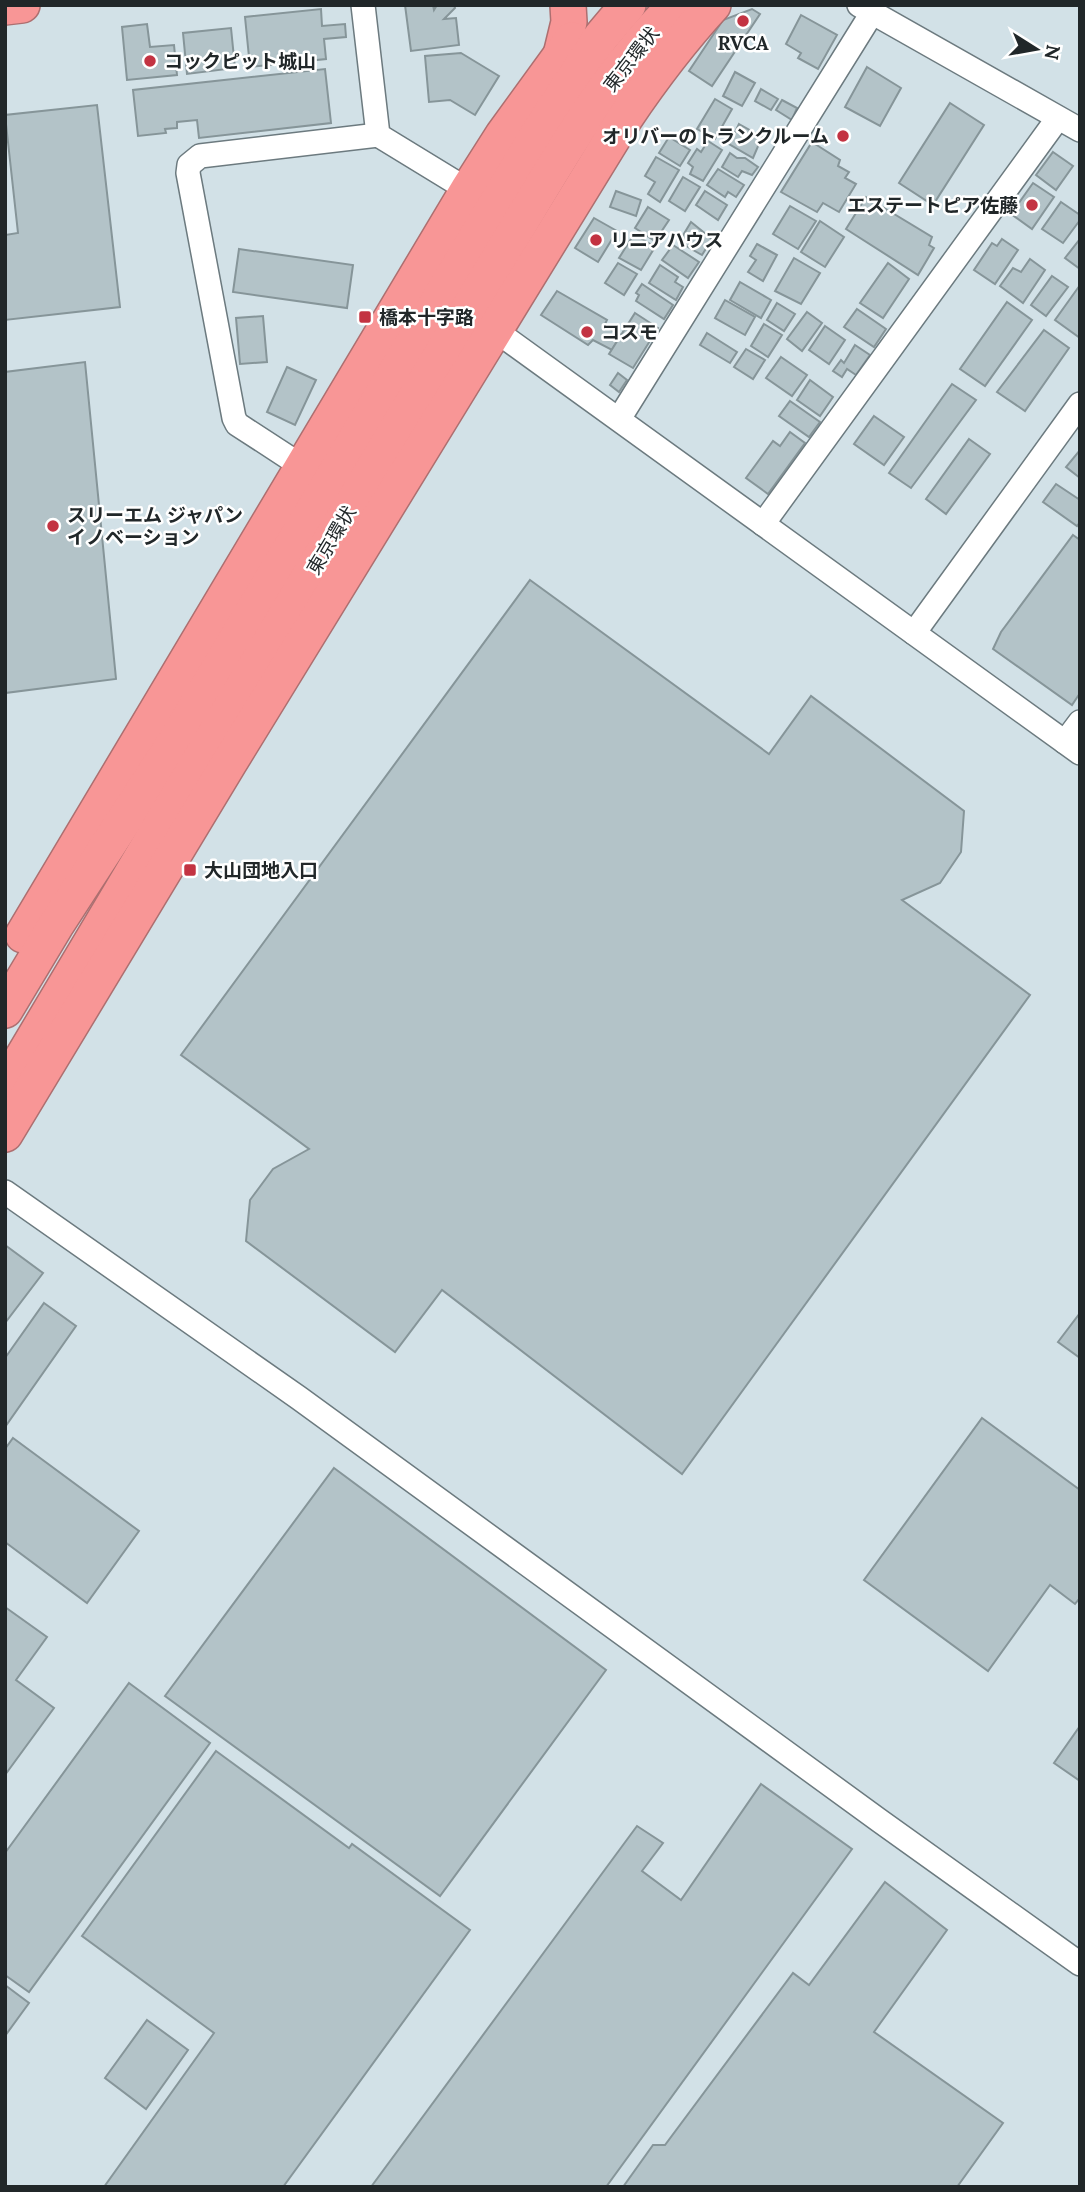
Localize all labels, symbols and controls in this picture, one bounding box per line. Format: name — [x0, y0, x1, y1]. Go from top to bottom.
marker: RVCA — [735, 13, 751, 29]
north arrow — [1001, 14, 1071, 84]
street label: 東京環状 — [598, 22, 664, 96]
place label: RVCA — [717, 31, 769, 55]
text: N — [1039, 43, 1066, 62]
place label: コックピット城山 — [164, 49, 316, 73]
marker: コックピット城山 — [142, 53, 158, 69]
place label: オリバーのトランクルーム — [602, 124, 829, 148]
marker: オリバーのトランクルーム — [835, 128, 851, 144]
place label: エステートピア佐藤 — [847, 193, 1018, 217]
marker: エステートピア佐藤 — [1024, 197, 1040, 213]
place label: リニアハウス — [610, 228, 723, 252]
marker: リニアハウス — [588, 232, 604, 248]
place label: 橋本十字路 — [379, 305, 474, 329]
marker: 橋本十字路 — [357, 309, 373, 325]
place label: コスモ — [601, 320, 658, 344]
marker: コスモ — [579, 324, 595, 340]
street label: 東京環状 — [301, 501, 361, 579]
place label: スリーエム ジャパン イノベーション — [67, 503, 243, 549]
marker: スリーエム ジャパン イノベーション — [45, 518, 61, 534]
place label: 大山団地入口 — [204, 858, 318, 882]
marker: 大山団地入口 — [182, 862, 198, 878]

